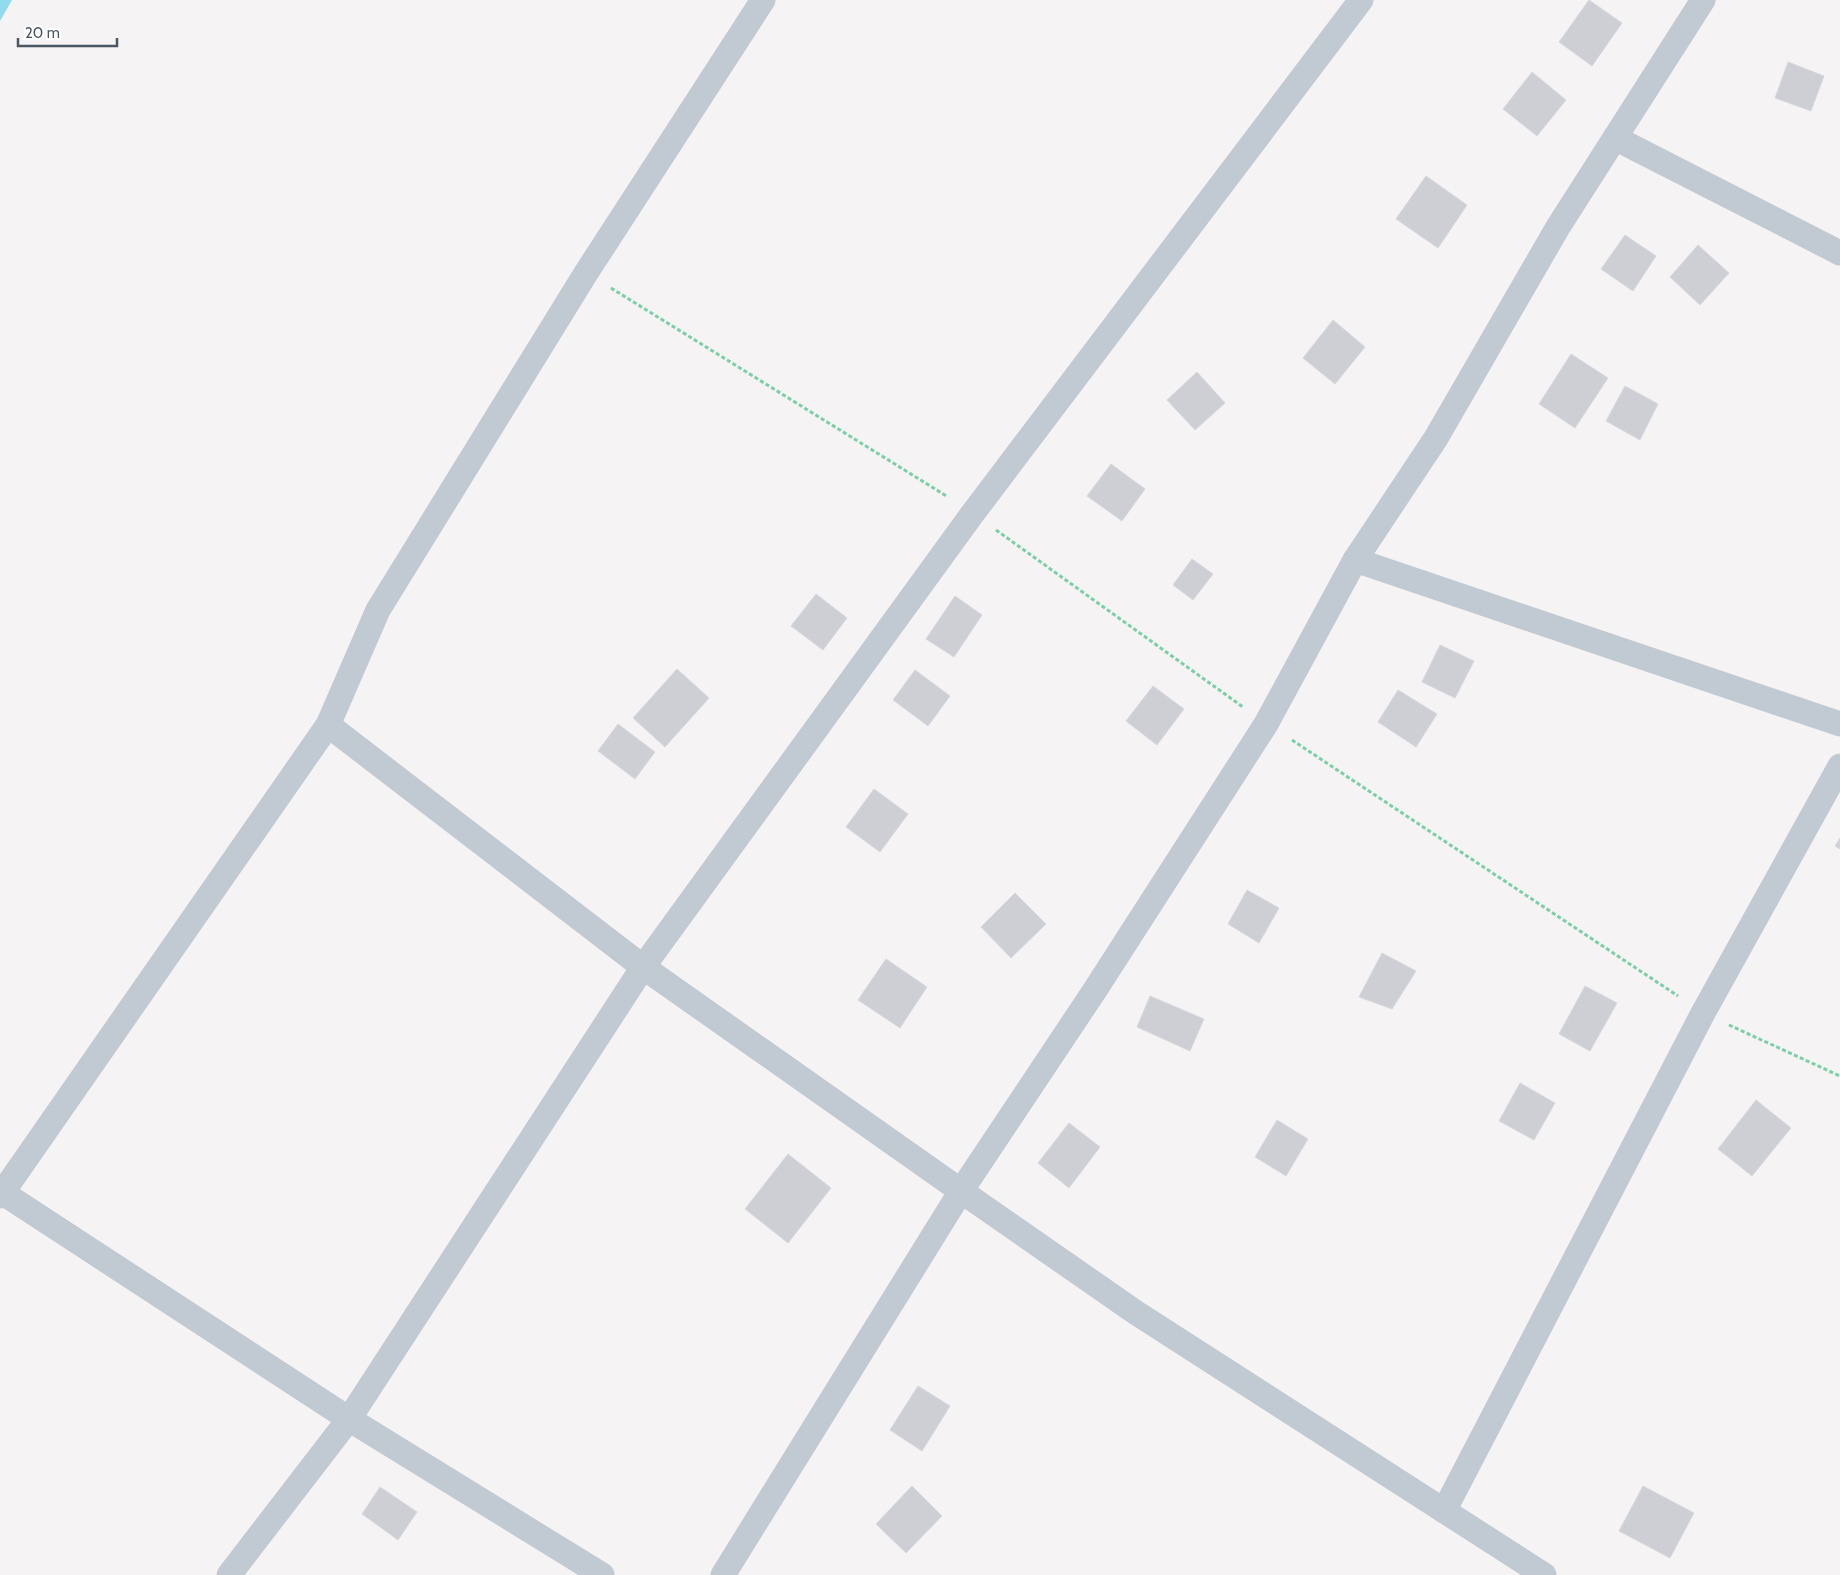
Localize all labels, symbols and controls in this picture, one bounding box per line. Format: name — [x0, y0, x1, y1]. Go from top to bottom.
scale bar — [18, 15, 116, 47]
text: 20 m — [25, 24, 60, 42]

